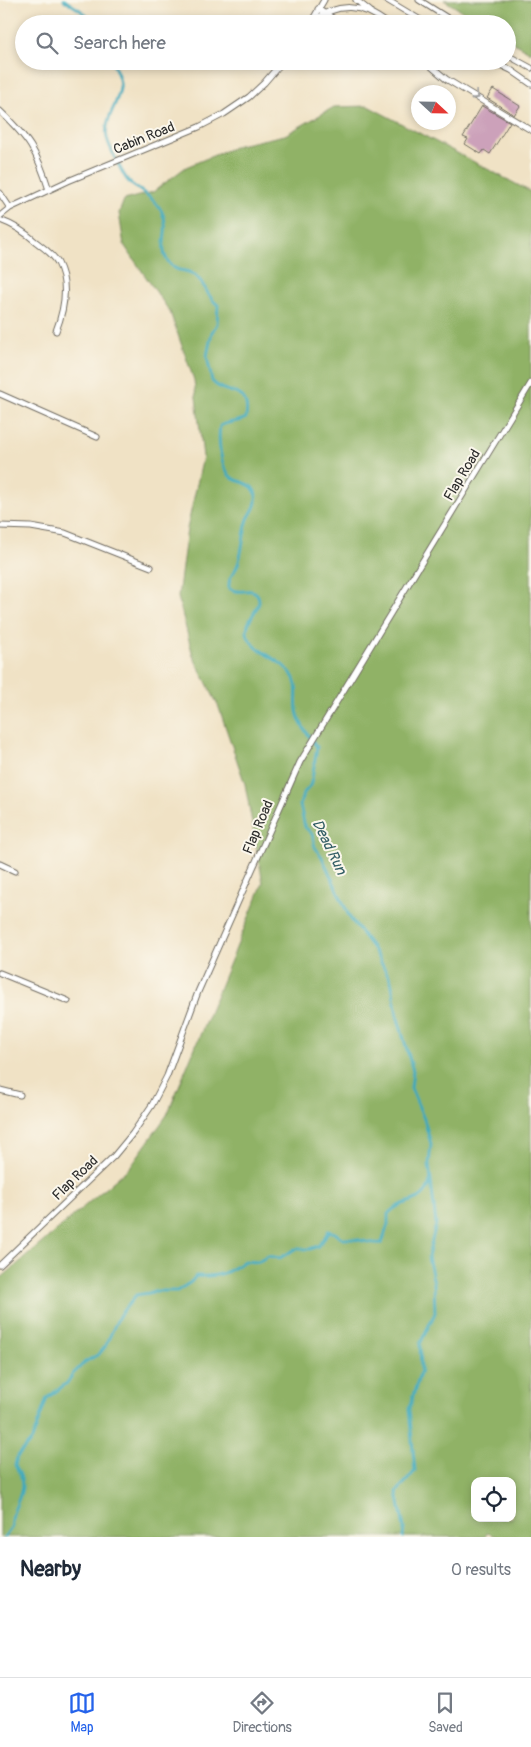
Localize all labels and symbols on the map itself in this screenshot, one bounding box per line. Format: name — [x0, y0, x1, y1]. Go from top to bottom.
north arrow — [411, 85, 456, 130]
one-way arrow — [470, 90, 479, 100]
street label: Cabin Road — [111, 118, 177, 158]
street label: Flap Road — [440, 446, 484, 504]
street label: Flap Road — [239, 797, 277, 857]
water label: Dead Run — [308, 816, 351, 879]
street label: Flap Road — [49, 1152, 101, 1204]

